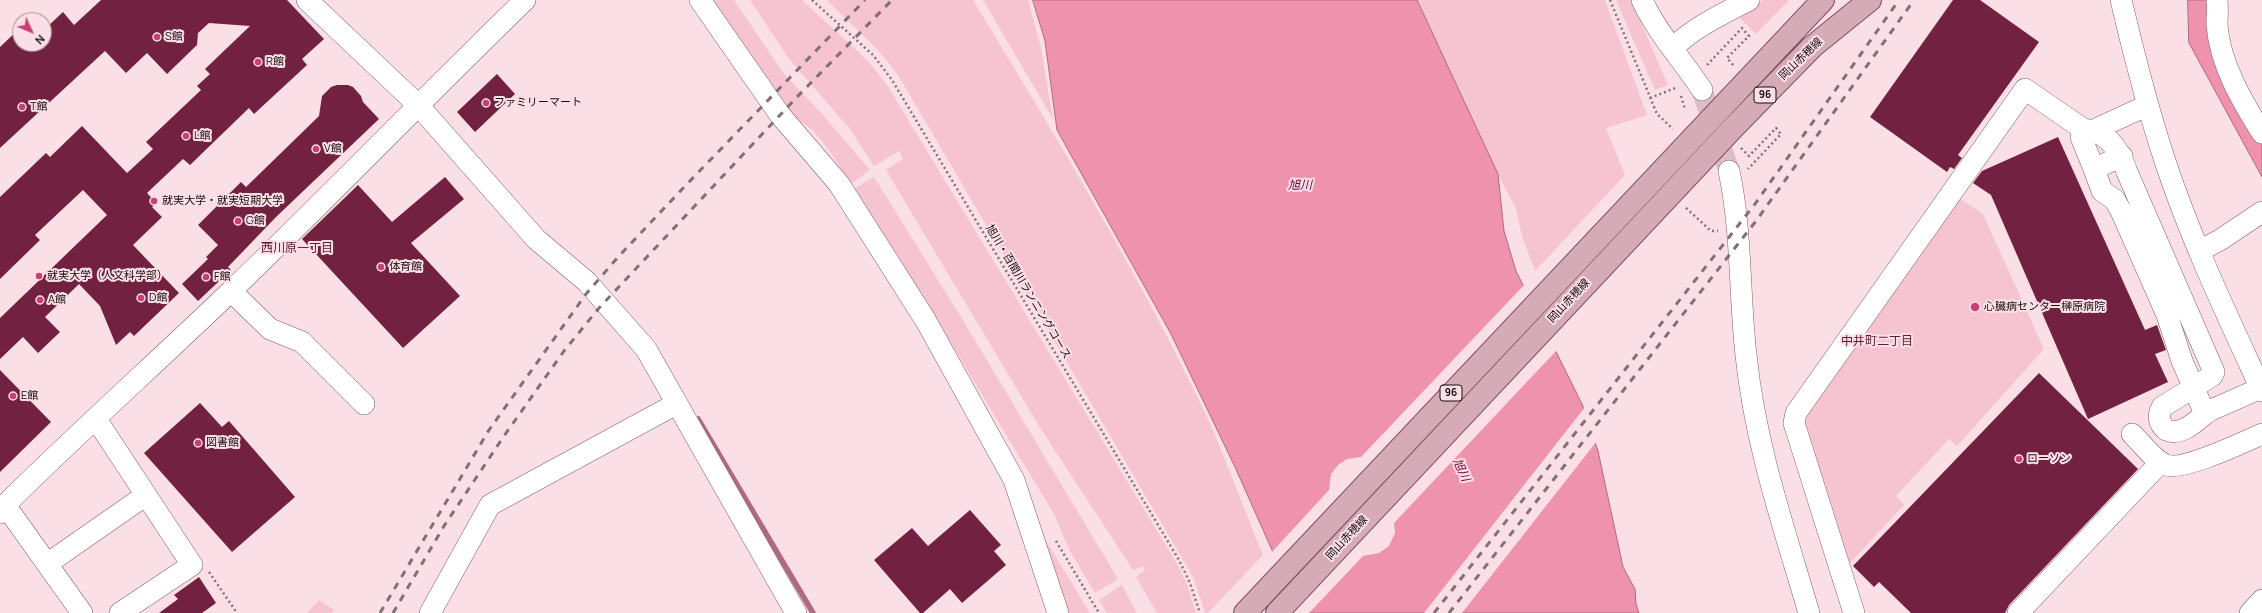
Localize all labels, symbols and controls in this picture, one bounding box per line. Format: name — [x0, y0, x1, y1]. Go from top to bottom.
north arrow — [12, 12, 52, 52]
place label: S館 — [165, 30, 183, 44]
text: N — [32, 32, 48, 48]
marker: S館 — [152, 32, 162, 42]
street label: 岡山赤穂線 — [1777, 35, 1825, 83]
place label: R館 — [266, 55, 284, 69]
marker: R館 — [253, 57, 263, 67]
road number: 96 — [1754, 87, 1776, 103]
place label: ファミリーマート — [494, 96, 582, 110]
marker: ファミリーマート — [481, 98, 491, 108]
place label: T館 — [30, 100, 48, 114]
marker: T館 — [17, 102, 27, 112]
place label: L館 — [194, 129, 211, 143]
marker: L館 — [181, 131, 191, 141]
place label: V館 — [324, 142, 342, 156]
marker: V館 — [311, 144, 321, 154]
water label: 旭川 — [1288, 179, 1312, 193]
place label: 就実大学・就実短期大学 — [162, 194, 283, 208]
marker: 就実大学・就実短期大学 — [149, 196, 159, 206]
place label: G館 — [246, 214, 265, 228]
marker: G館 — [233, 216, 243, 226]
street label: 旭川・百間川ランニングコース — [983, 223, 1073, 361]
district label: 西川原一丁目 — [261, 242, 333, 256]
place label: 体育館 — [389, 260, 422, 274]
marker: 体育館 — [376, 262, 386, 272]
place label: 就実大学（人文科学部） — [47, 269, 168, 283]
place label: F館 — [214, 270, 231, 284]
marker: 就実大学（人文科学部） — [34, 271, 44, 281]
marker: F館 — [201, 272, 211, 282]
street label: 岡山赤穂線 — [1545, 276, 1593, 326]
place label: D館 — [149, 291, 167, 305]
place label: A館 — [48, 293, 66, 307]
marker: D館 — [136, 293, 146, 303]
marker: A館 — [35, 295, 45, 305]
place label: 心臓病センター榊原病院 — [1984, 300, 2105, 314]
marker: 心臓病センター榊原病院 — [1969, 301, 1981, 313]
district label: 中井町二丁目 — [1841, 335, 1913, 349]
road number: 96 — [1440, 385, 1462, 401]
place label: E館 — [21, 389, 38, 403]
marker: E館 — [8, 391, 18, 401]
place label: 図書館 — [206, 436, 239, 450]
marker: 図書館 — [193, 438, 203, 448]
place label: ローソン — [2027, 452, 2071, 466]
marker: ローソン — [2014, 454, 2024, 464]
water label: 旭川 — [1450, 456, 1472, 484]
street label: 岡山赤穂線 — [1323, 513, 1371, 563]

